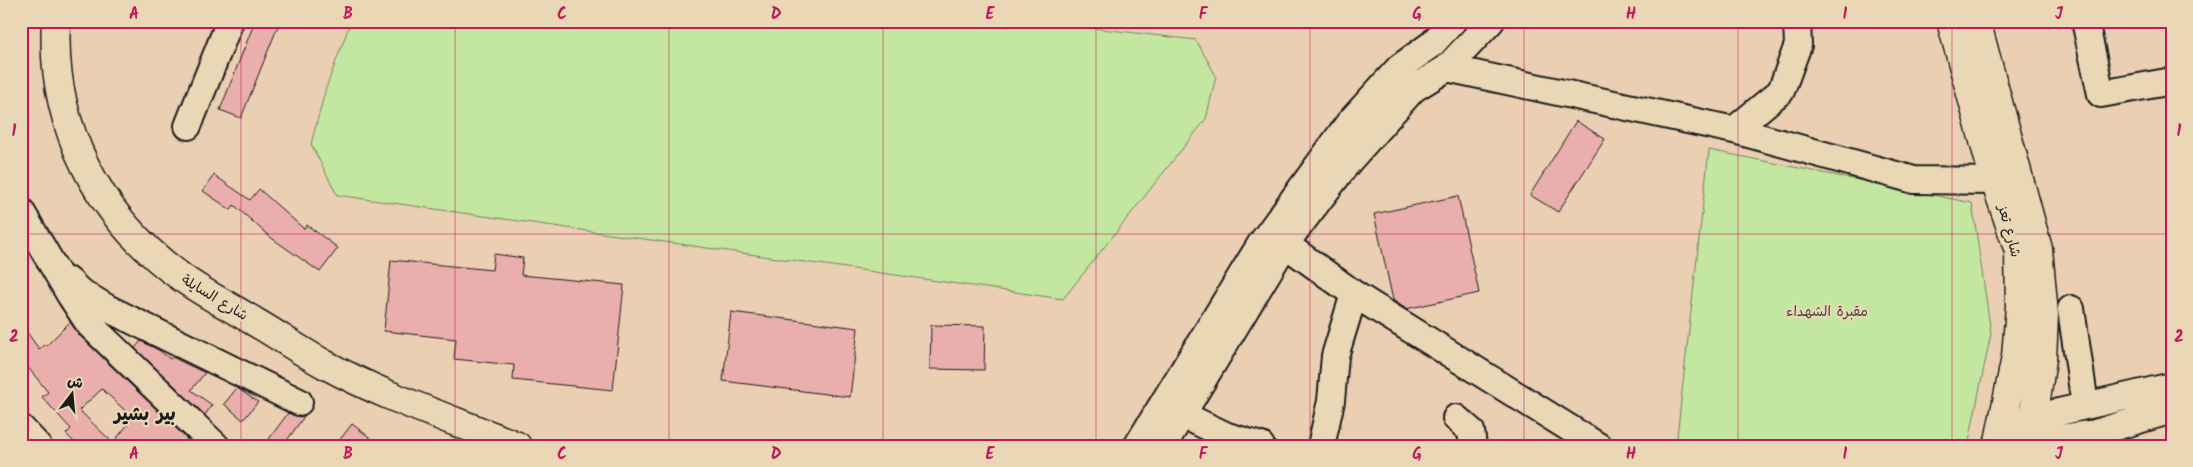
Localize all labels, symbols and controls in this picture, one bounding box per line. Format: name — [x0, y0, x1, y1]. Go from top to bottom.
text: A — [129, 2, 139, 27]
text: B — [343, 2, 353, 27]
text: C — [557, 2, 567, 27]
text: D — [771, 2, 782, 27]
text: E — [986, 2, 996, 27]
text: F — [1199, 2, 1209, 27]
text: G — [1412, 2, 1422, 27]
text: H — [1626, 2, 1636, 27]
text: I — [1843, 2, 1848, 27]
text: J — [2055, 2, 2064, 27]
text: 1 — [12, 119, 17, 144]
text: 1 — [2177, 119, 2182, 144]
street label: شارع تعز — [1991, 202, 2027, 260]
street label: شارع السايلة — [177, 269, 252, 327]
park label: مقبرة الشهداء — [1786, 301, 1868, 323]
text: 2 — [9, 325, 19, 350]
text: 2 — [2174, 325, 2184, 350]
north arrow — [48, 370, 98, 420]
text: ش — [65, 370, 86, 395]
district label: بير بشير — [112, 400, 176, 430]
text: A — [129, 442, 139, 467]
text: B — [343, 442, 353, 467]
text: C — [557, 442, 567, 467]
text: D — [771, 442, 782, 467]
text: E — [986, 442, 996, 467]
text: F — [1199, 442, 1209, 467]
text: G — [1412, 442, 1422, 467]
text: H — [1626, 442, 1636, 467]
text: I — [1843, 442, 1848, 467]
text: J — [2055, 442, 2064, 467]

